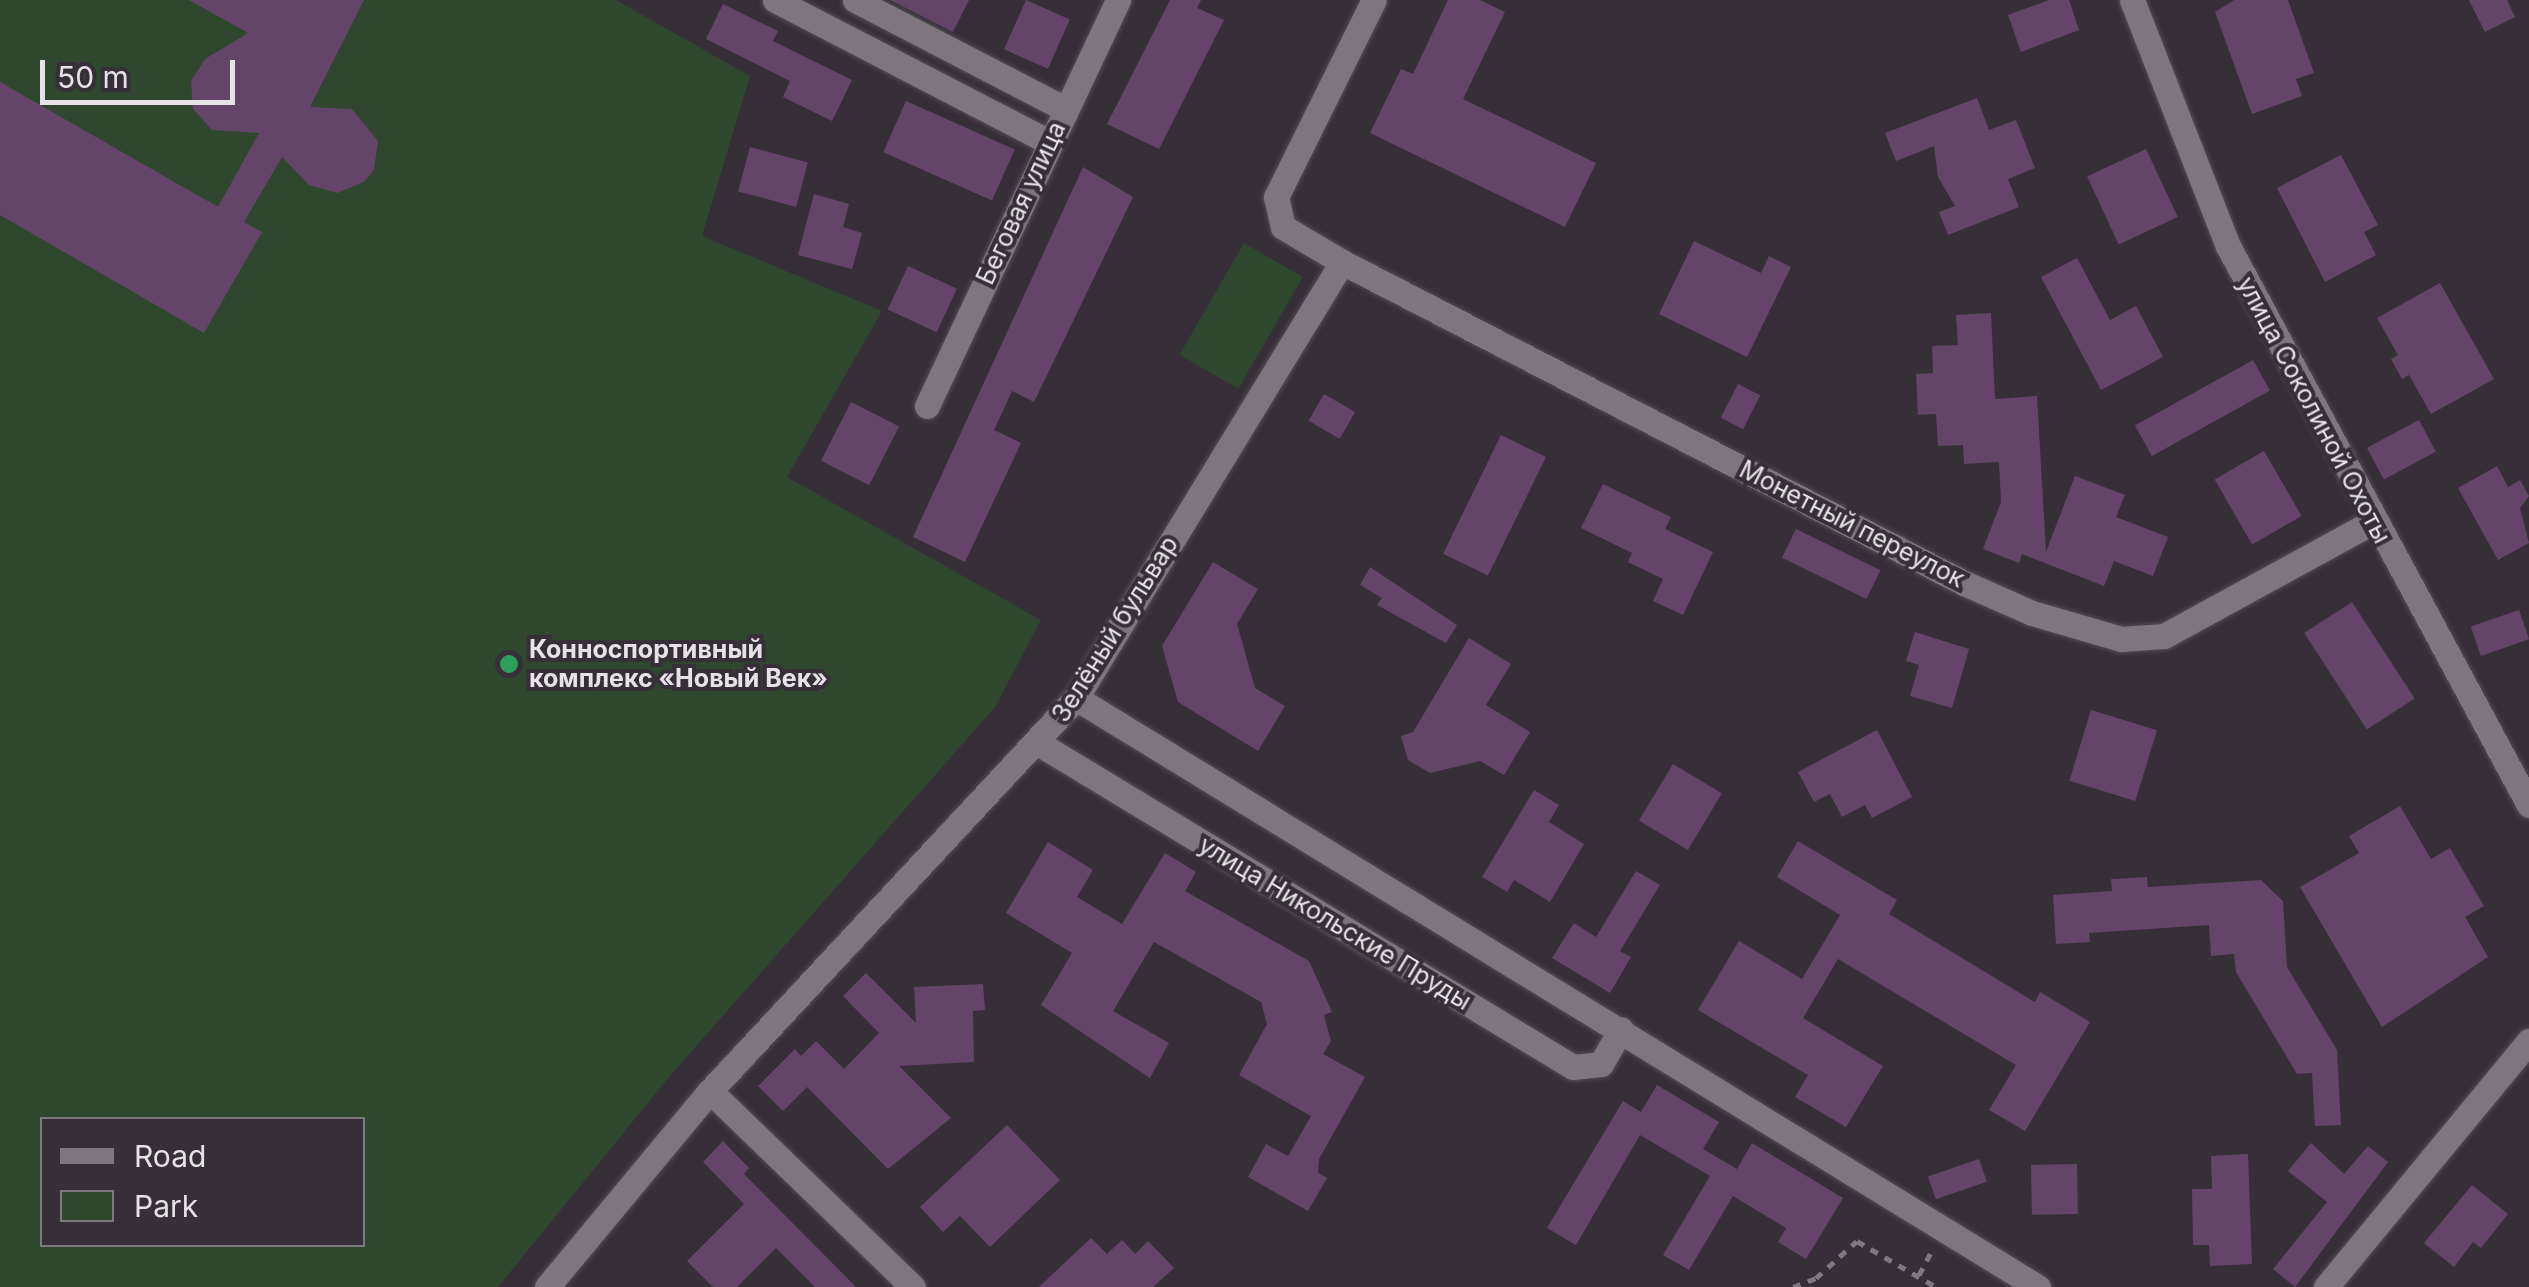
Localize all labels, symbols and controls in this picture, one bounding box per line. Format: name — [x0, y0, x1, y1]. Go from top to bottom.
scale bar — [45, 40, 240, 102]
text: 50 m — [57, 59, 129, 95]
street label: Беговая улица — [970, 117, 1072, 289]
street label: улица Соколиной Охоты — [2231, 272, 2397, 548]
street label: Монетный переулок — [1734, 454, 1970, 594]
street label: Зелёный бульвар — [1046, 531, 1184, 727]
place label: Конноспортивный комплекс «Новый Век» — [529, 635, 828, 694]
marker: Конноспортивный комплекс «Новый Век» — [498, 653, 520, 675]
street label: улица Никольские Пруды — [1193, 830, 1477, 1016]
legend — [40, 1117, 365, 1247]
text: Road — [134, 1138, 206, 1174]
text: Park — [134, 1188, 198, 1224]

